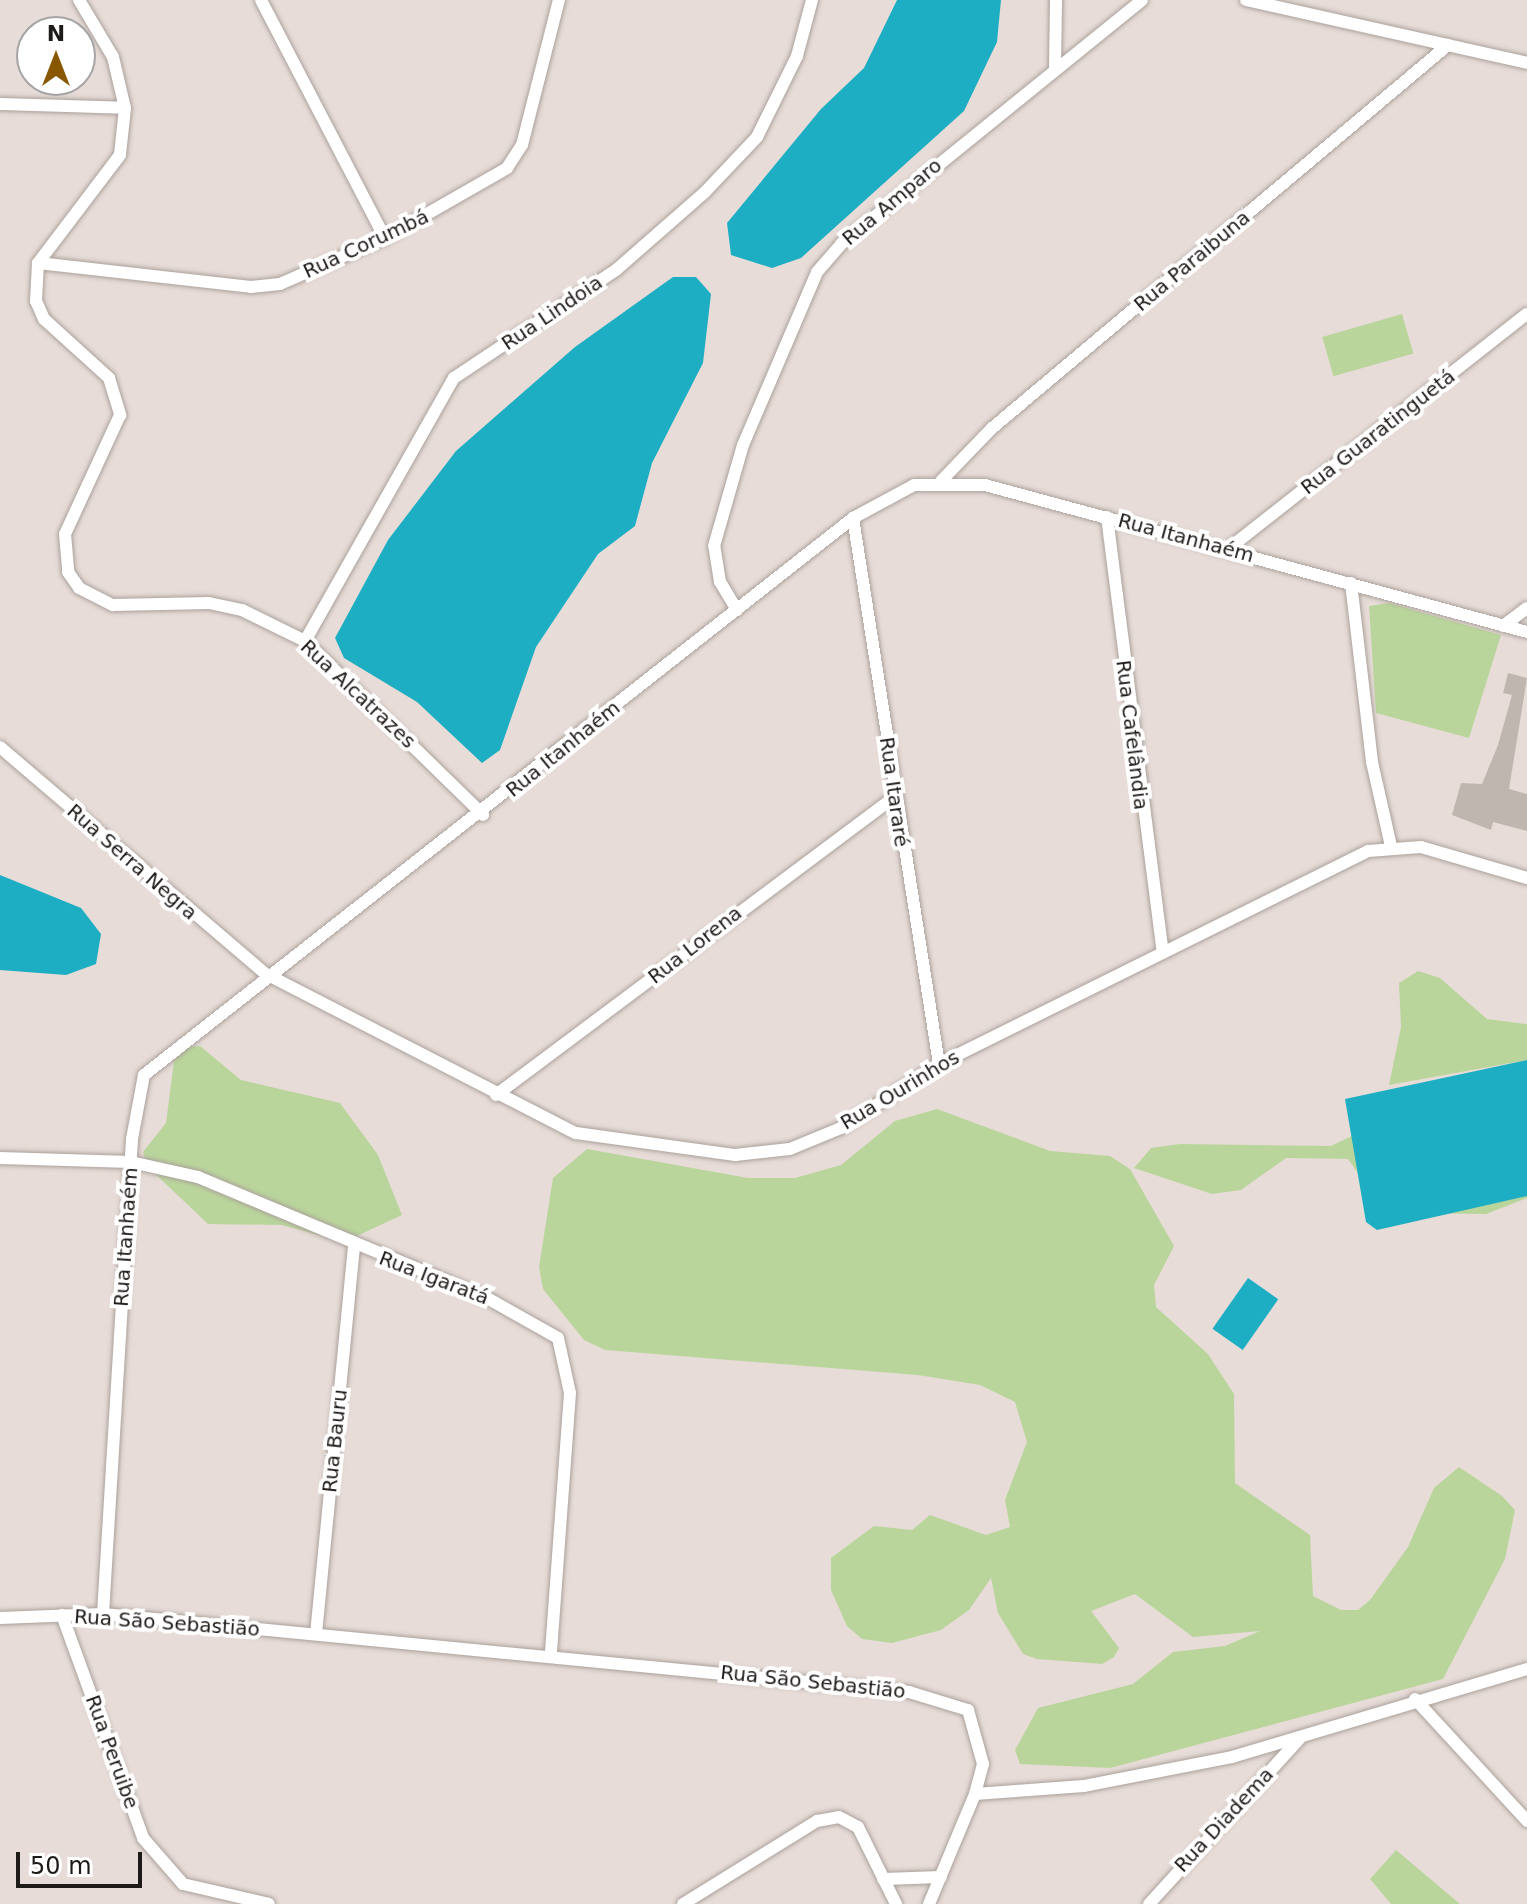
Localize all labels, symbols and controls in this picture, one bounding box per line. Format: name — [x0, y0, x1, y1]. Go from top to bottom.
north arrow — [16, 16, 96, 96]
text: N — [47, 21, 65, 46]
street label: Rua Amparo — [837, 153, 947, 251]
street label: Rua Corumbá — [299, 204, 433, 284]
street label: Rua Paraibuna — [1129, 206, 1255, 316]
street label: Rua Lindoia — [497, 271, 607, 355]
street label: Rua Guaratinguetá — [1296, 364, 1460, 500]
street label: Rua Itanhaém — [1115, 508, 1257, 568]
street label: Rua Alcatrazes — [296, 635, 420, 753]
street label: Rua Cafelândia — [1111, 659, 1153, 811]
street label: Rua Itanhaém — [501, 696, 625, 802]
street label: Rua Itararé — [874, 735, 914, 849]
street label: Rua Serra Negra — [62, 799, 202, 925]
street label: Rua Lorena — [643, 901, 747, 989]
street label: Rua Ourinhos — [836, 1045, 964, 1135]
street label: Rua Itanhaém — [109, 1166, 143, 1308]
street label: Rua Igaratá — [376, 1246, 492, 1310]
street label: Rua Bauru — [318, 1388, 352, 1494]
street label: Rua São Sebastião — [73, 1605, 261, 1641]
street label: Rua São Sebastião — [719, 1660, 907, 1704]
street label: Rua Peruibe — [80, 1692, 144, 1812]
street label: Rua Diadema — [1169, 1763, 1279, 1877]
scale bar — [20, 1836, 146, 1886]
text: 50 m — [30, 1852, 92, 1880]

